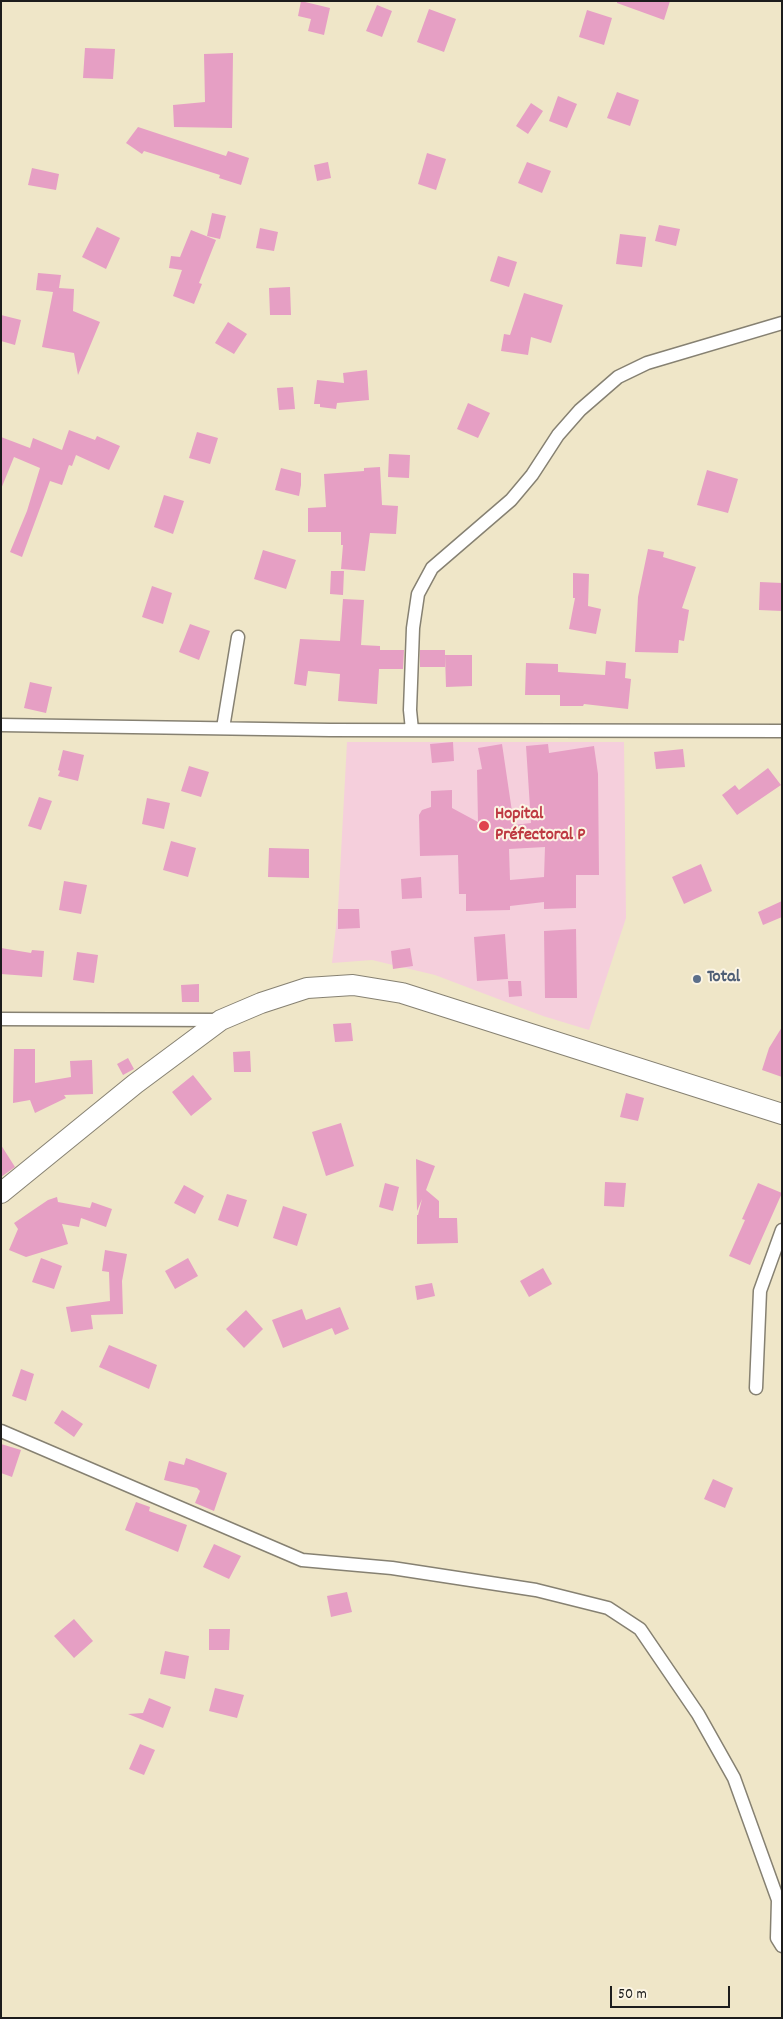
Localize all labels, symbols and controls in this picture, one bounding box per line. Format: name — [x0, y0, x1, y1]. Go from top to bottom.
place label: Hopital Préfectoral P — [495, 805, 585, 848]
marker: Hopital Préfectoral P — [477, 819, 491, 833]
place label: Total — [707, 968, 740, 990]
marker: Total — [691, 973, 703, 985]
scale bar — [613, 1976, 733, 2008]
text: 50 m — [618, 1984, 647, 2006]

